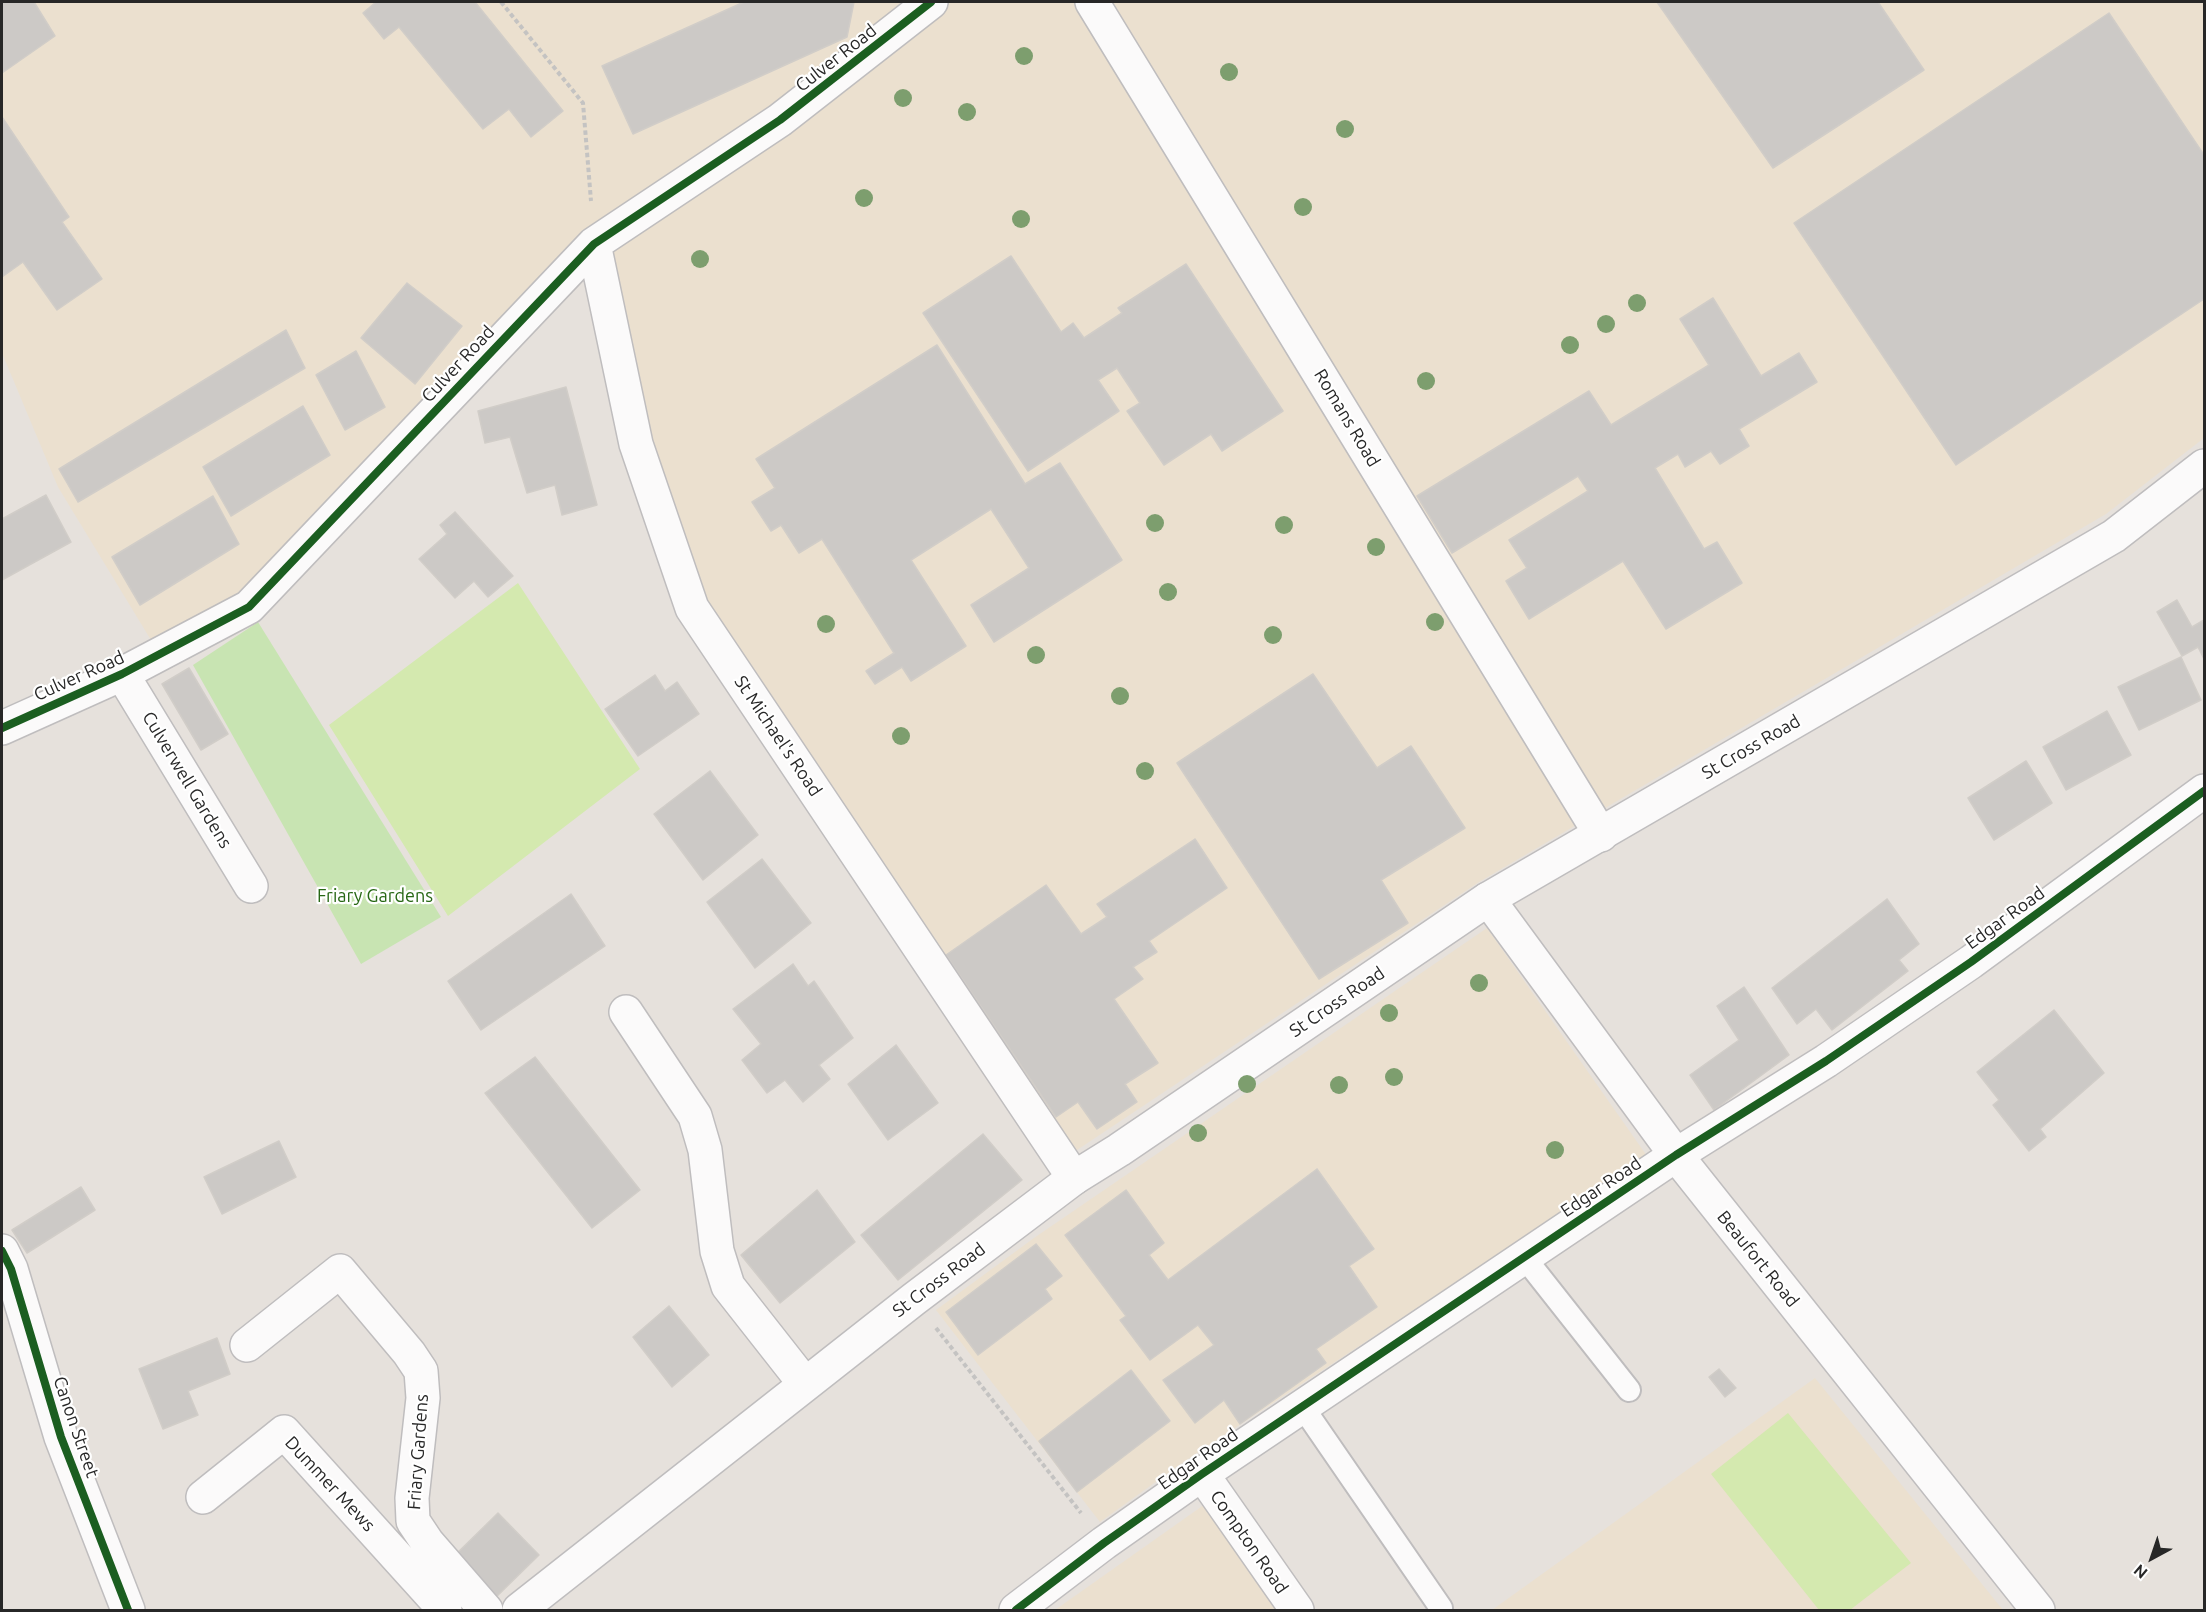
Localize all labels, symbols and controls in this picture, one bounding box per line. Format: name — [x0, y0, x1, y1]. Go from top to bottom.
street label: Culver Road — [791, 20, 881, 96]
street label: Culver Road — [417, 321, 499, 407]
street label: Romans Road — [1309, 365, 1385, 471]
street label: Culver Road — [30, 646, 128, 706]
street label: St Michael's Road — [730, 672, 826, 800]
street label: Culverwell Gardens — [138, 708, 236, 852]
street label: St Cross Road — [1698, 710, 1804, 784]
street label: Edgar Road — [1961, 882, 2049, 954]
park label: Friary Gardens — [317, 885, 433, 907]
street label: St Cross Road — [1285, 962, 1389, 1042]
street label: Edgar Road — [1557, 1152, 1645, 1222]
street label: Beaufort Road — [1713, 1206, 1803, 1312]
street label: St Cross Road — [888, 1238, 990, 1322]
street label: Canon Street — [49, 1373, 103, 1481]
street label: Friary Gardens — [403, 1393, 433, 1511]
street label: Edgar Road — [1154, 1424, 1242, 1494]
street label: Dummer Mews — [280, 1432, 380, 1536]
street label: Compton Road — [1205, 1486, 1293, 1598]
north arrow — [2122, 1528, 2182, 1588]
text: N — [2130, 1561, 2151, 1583]

